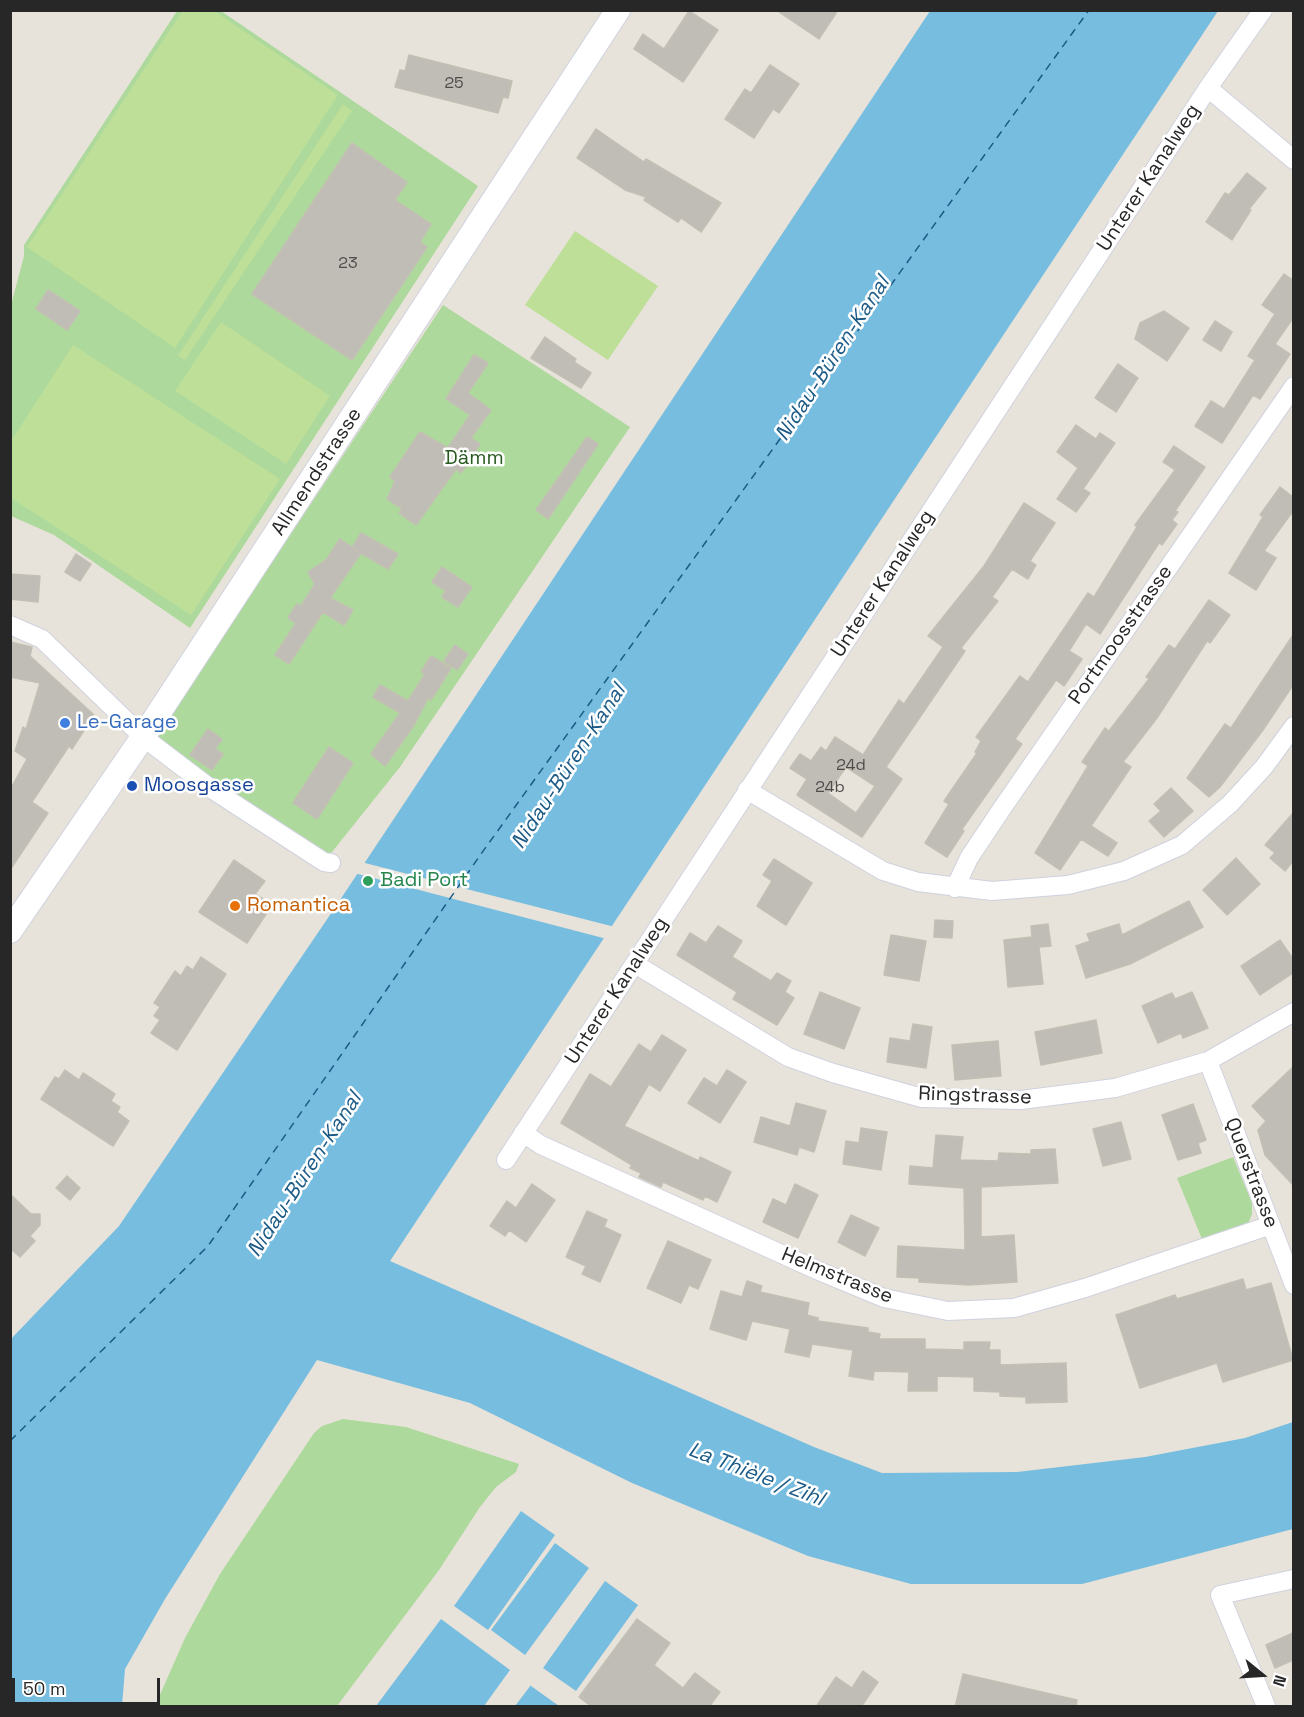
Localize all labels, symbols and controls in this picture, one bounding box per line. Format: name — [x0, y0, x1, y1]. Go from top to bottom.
house number: 25 — [444, 74, 464, 94]
street label: Unterer Kanalweg — [1092, 100, 1206, 256]
house number: 23 — [338, 254, 358, 274]
water label: Nidau-Büren-Kanal — [770, 272, 896, 446]
street label: Allmendstrasse — [267, 404, 367, 540]
park label: Dämm — [444, 447, 504, 471]
street label: Unterer Kanalweg — [826, 506, 940, 662]
street label: Portmoosstrasse — [1064, 561, 1178, 709]
water label: Nidau-Büren-Kanal — [506, 680, 632, 854]
place label: Le-Garage — [77, 711, 177, 735]
marker: Le-Garage — [58, 716, 72, 730]
house number: 24d — [836, 756, 866, 776]
place label: Moosgasse — [144, 774, 254, 798]
house number: 24b — [815, 778, 845, 798]
marker: Moosgasse — [125, 779, 139, 793]
place label: Badi Port — [380, 869, 468, 893]
marker: Badi Port — [361, 874, 375, 888]
place label: Romantica — [247, 894, 350, 918]
marker: Romantica — [228, 899, 242, 913]
street label: Unterer Kanalweg — [560, 913, 674, 1069]
street label: Ringstrasse — [918, 1082, 1032, 1110]
water label: Nidau-Büren-Kanal — [242, 1088, 368, 1262]
street label: Querstrasse — [1219, 1115, 1283, 1231]
street label: Helmstrasse — [778, 1243, 896, 1309]
water label: La Thièle / Zihl — [685, 1438, 827, 1512]
north arrow — [1232, 1645, 1292, 1705]
scale bar — [15, 1666, 164, 1704]
text: N — [1268, 1672, 1291, 1689]
text: 50 m — [23, 1677, 65, 1700]

